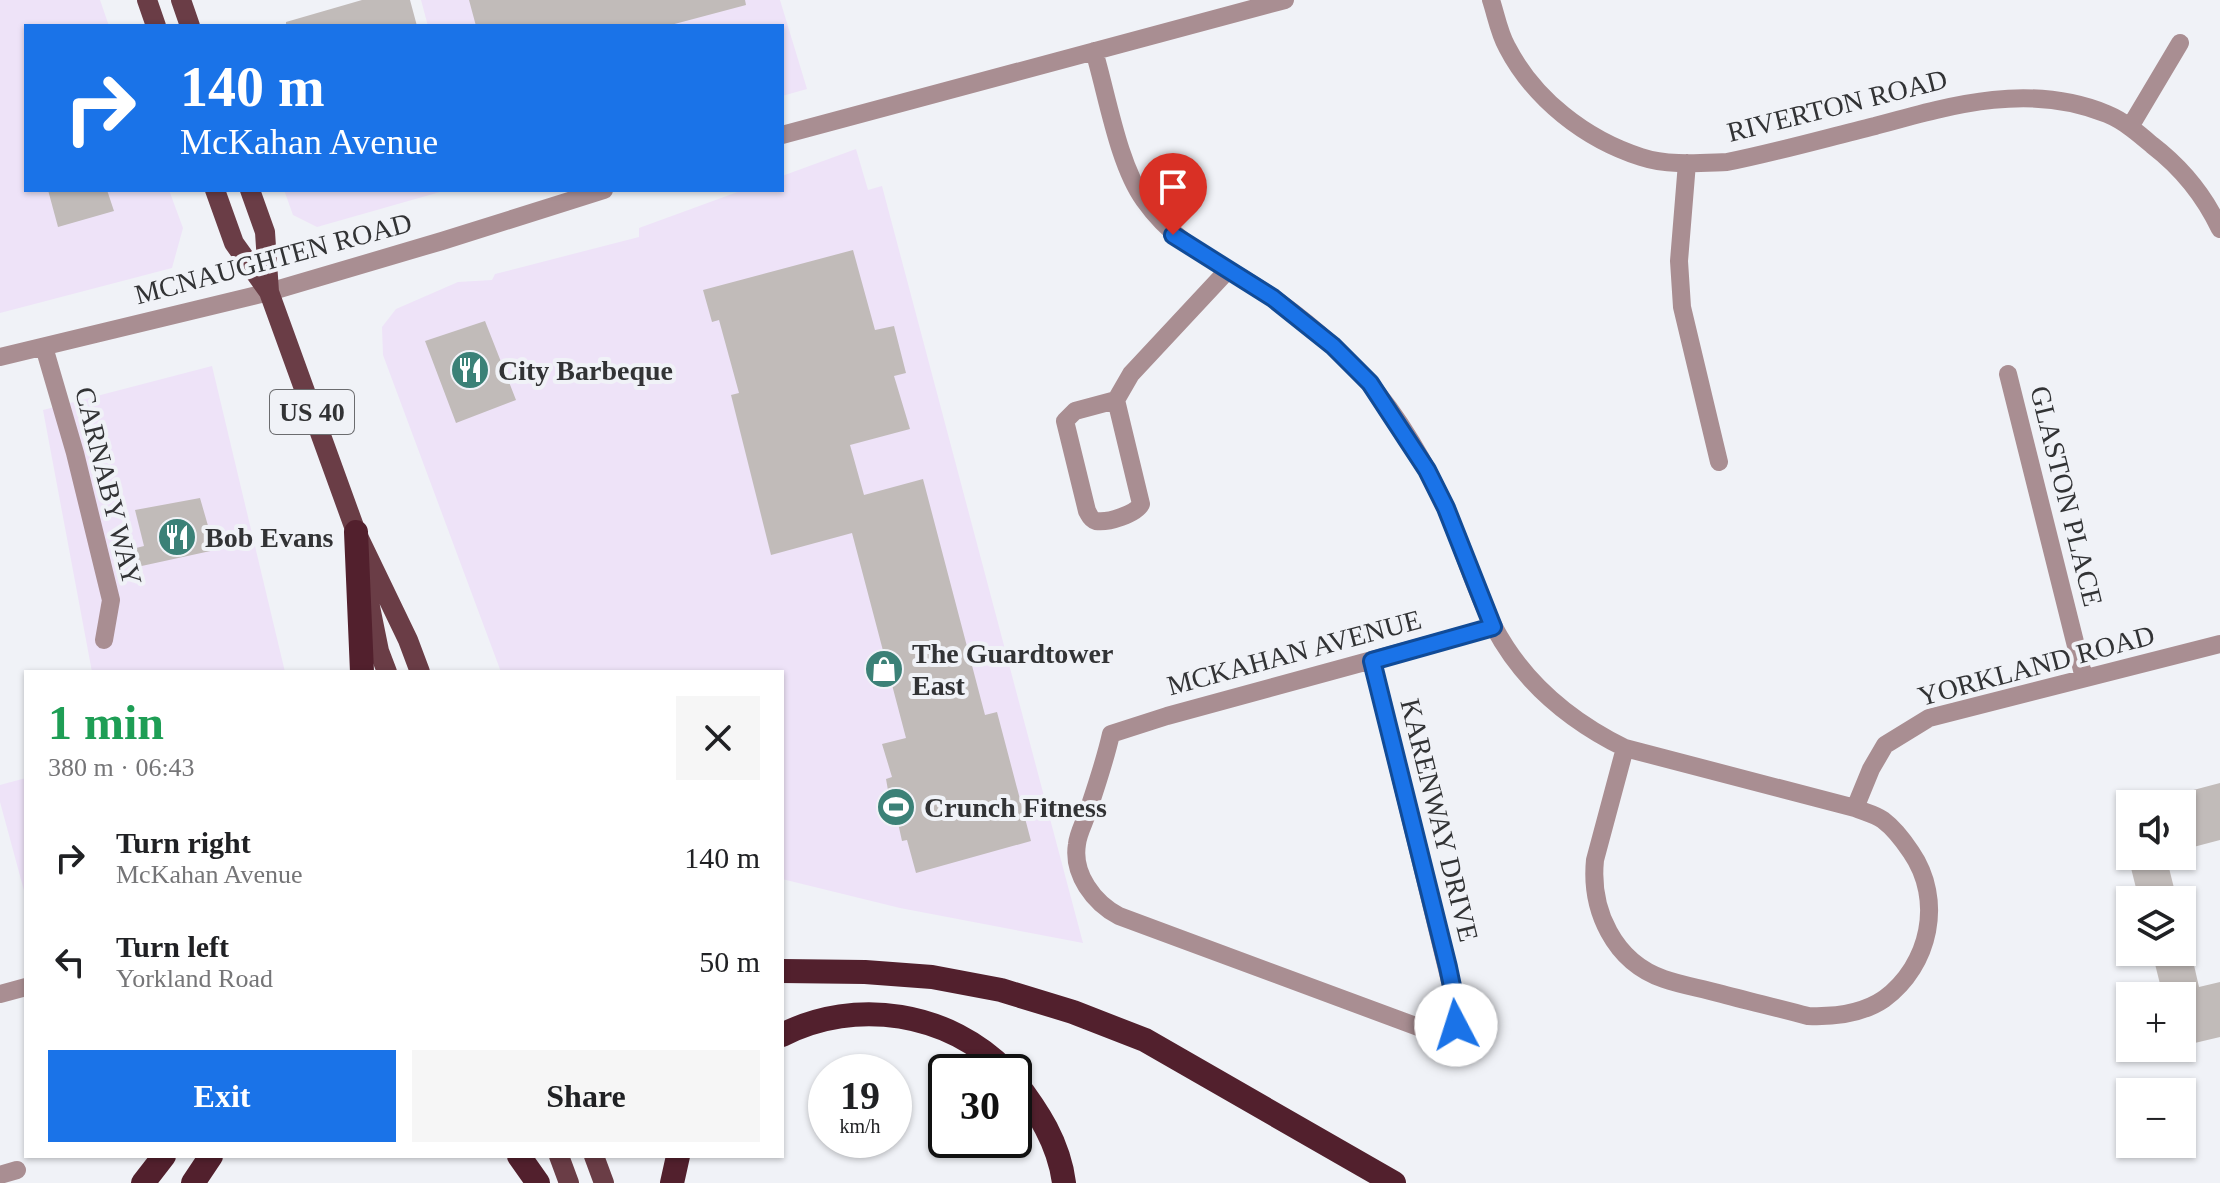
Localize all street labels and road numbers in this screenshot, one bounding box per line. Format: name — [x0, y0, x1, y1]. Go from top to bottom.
street label: RIVERTON ROAD — [1724, 63, 1950, 148]
street label: MCNAUGHTEN ROAD — [131, 207, 415, 310]
street label: GLASTON PLACE — [2024, 383, 2109, 609]
street label: CARNABY WAY — [69, 384, 148, 589]
road number: US 40 — [270, 390, 354, 434]
street label: MCKAHAN AVENUE — [1164, 604, 1424, 701]
street label: YORKLAND ROAD — [1915, 619, 2158, 712]
street label: KARENWAY DRIVE — [1394, 695, 1485, 945]

